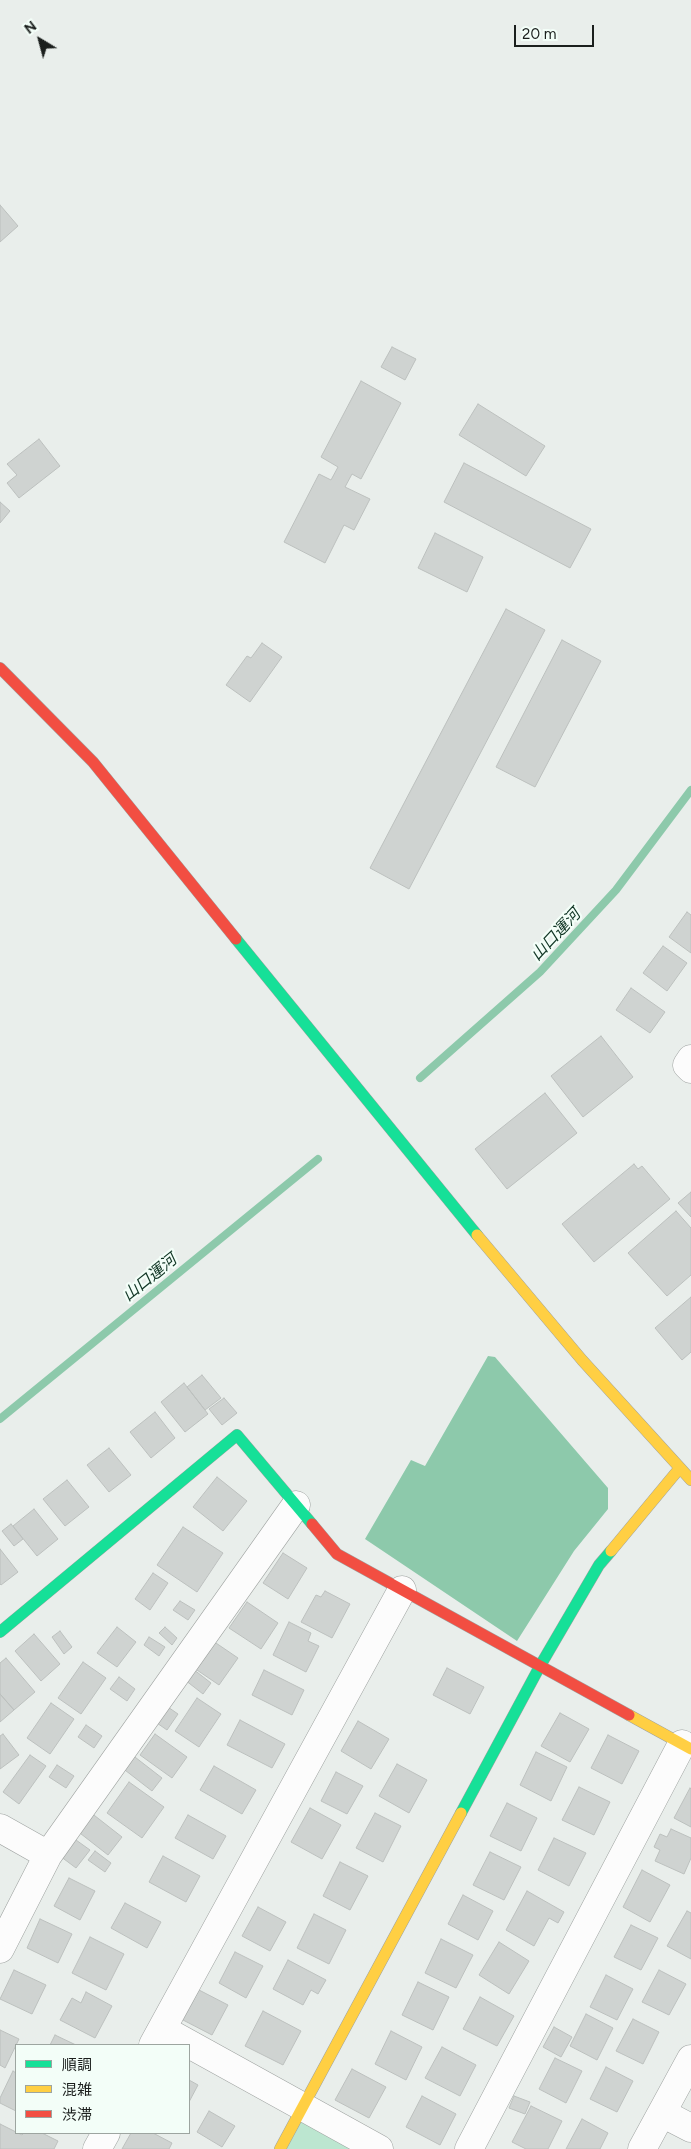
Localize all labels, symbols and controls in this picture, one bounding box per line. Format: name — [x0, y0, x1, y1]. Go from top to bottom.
north arrow — [15, 15, 65, 65]
scale bar — [516, 15, 596, 47]
text: N — [21, 18, 40, 38]
text: 20 m — [522, 25, 556, 43]
water label: 山口運河 — [527, 905, 585, 965]
water label: 山口運河 — [119, 1250, 181, 1306]
legend — [15, 2044, 190, 2134]
text: 順調 — [62, 2056, 92, 2074]
text: 混雑 — [62, 2081, 92, 2099]
text: 渋滞 — [62, 2106, 92, 2124]

